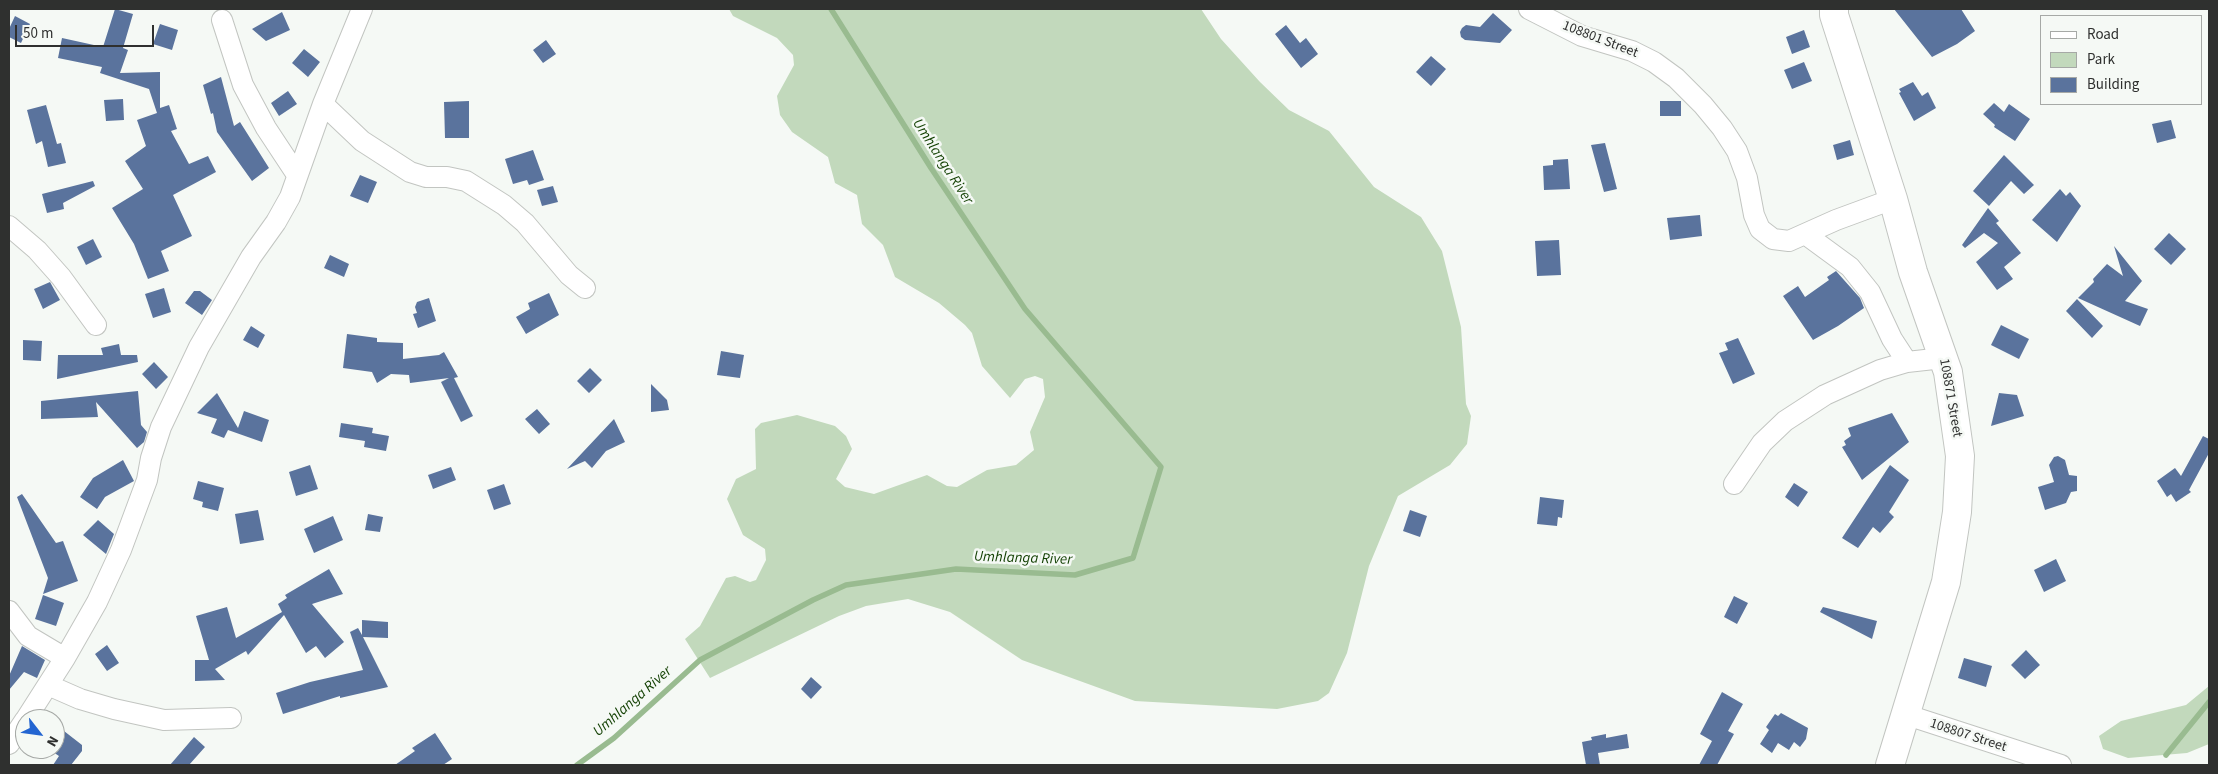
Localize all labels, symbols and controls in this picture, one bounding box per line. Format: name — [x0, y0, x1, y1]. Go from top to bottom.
scale bar — [18, 15, 156, 47]
legend — [2040, 15, 2203, 105]
street label: 108801 Street — [1560, 18, 1640, 62]
text: 50 m — [23, 23, 53, 44]
text: Road — [2087, 24, 2119, 45]
text: Park — [2087, 49, 2115, 70]
text: Building — [2087, 74, 2139, 95]
water label: Umhlanga River — [908, 116, 976, 208]
street label: 108871 Street — [1935, 357, 1965, 439]
water label: Umhlanga River — [973, 548, 1073, 570]
water label: Umhlanga River — [590, 663, 676, 741]
north arrow — [15, 709, 65, 759]
street label: 108807 Street — [1928, 716, 2008, 756]
text: N — [41, 732, 63, 750]

